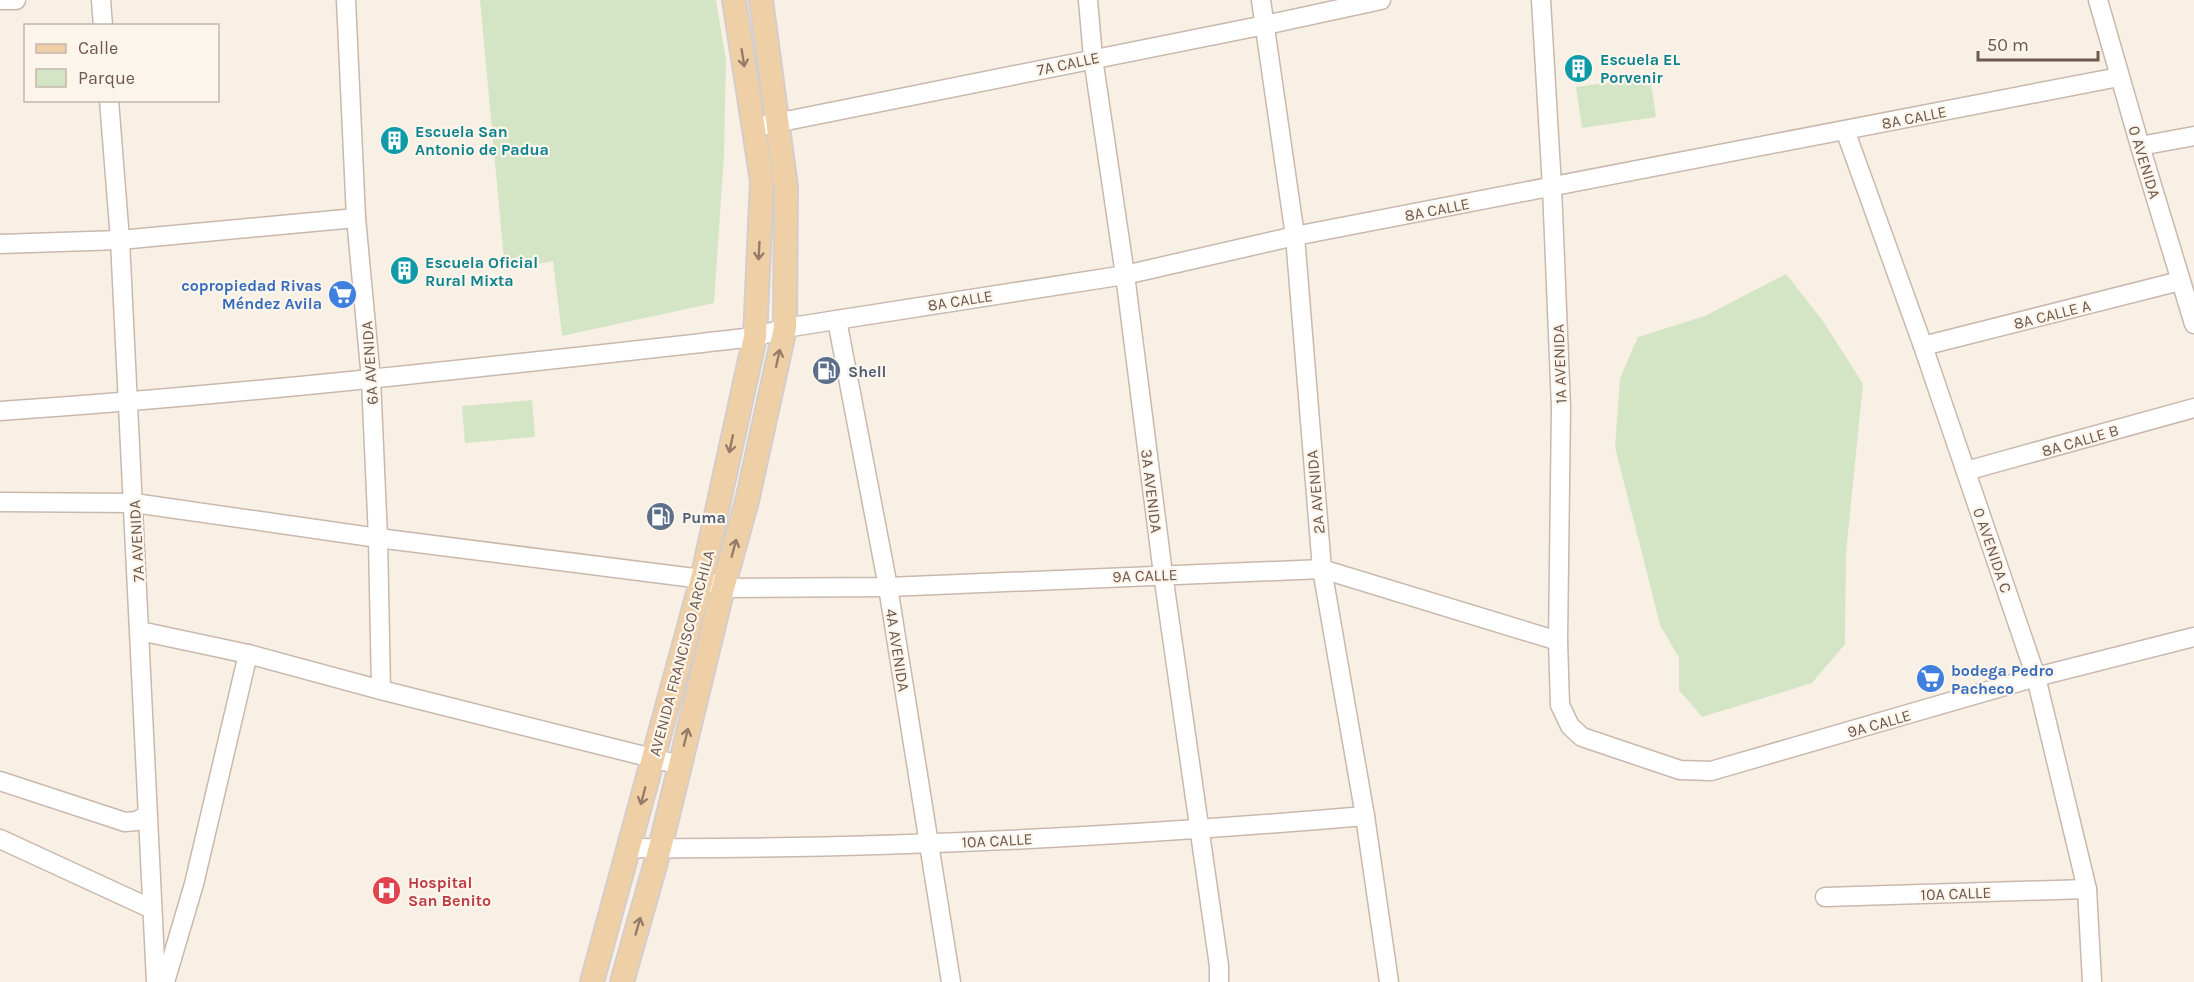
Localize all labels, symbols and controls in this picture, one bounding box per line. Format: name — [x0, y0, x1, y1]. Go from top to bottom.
legend — [24, 24, 219, 102]
scale bar — [1978, 24, 2098, 62]
text: 50 m — [1987, 34, 2029, 56]
text: Calle — [78, 37, 118, 59]
one-way arrow — [738, 47, 749, 67]
street label: 7A CALLE — [1035, 48, 1101, 79]
place label: Escuela EL Porvenir — [1600, 50, 1680, 87]
building icon: Escuela EL Porvenir — [1563, 52, 1595, 84]
text: Parque — [78, 67, 135, 89]
street label: 8A CALLE — [1880, 102, 1948, 133]
place label: Escuela San Antonio de Padua — [415, 122, 549, 159]
street label: 0 AVENIDA — [2124, 123, 2165, 201]
building icon: Escuela San Antonio de Padua — [378, 124, 410, 156]
street label: 8A CALLE — [1403, 194, 1471, 225]
one-way arrow — [753, 241, 764, 261]
place label: Escuela Oficial Rural Mixta — [425, 253, 538, 290]
building icon: Escuela Oficial Rural Mixta — [388, 255, 420, 287]
place label: copropiedad Rivas Méndez Avila — [181, 276, 322, 313]
supermarket icon: copropiedad Rivas Méndez Avila — [327, 278, 359, 310]
street label: 8A CALLE — [926, 286, 994, 315]
street label: 8A CALLE A — [2012, 296, 2093, 333]
street label: 6A AVENIDA — [357, 320, 382, 406]
street label: 1A AVENIDA — [1549, 324, 1570, 404]
one-way arrow — [773, 349, 784, 368]
fuel station icon: Shell — [811, 355, 843, 387]
place label: Shell — [848, 362, 886, 381]
street label: 8A CALLE B — [2039, 420, 2121, 461]
one-way arrow — [725, 434, 737, 453]
street label: 3A AVENIDA — [1137, 448, 1166, 534]
street label: 2A AVENIDA — [1302, 449, 1329, 535]
street label: 7A AVENIDA — [125, 499, 148, 583]
fuel station icon: Puma — [645, 501, 677, 533]
street label: 0 AVENIDA C — [1969, 505, 2016, 595]
place label: Puma — [682, 508, 726, 527]
one-way arrow — [729, 539, 740, 558]
street label: AVENIDA FRANCISCO ARCHILA — [645, 548, 718, 758]
street label: 9A CALLE — [1112, 565, 1178, 586]
street label: 4A AVENIDA — [882, 607, 913, 693]
place label: bodega Pedro Pacheco — [1951, 661, 2054, 698]
supermarket icon: bodega Pedro Pacheco — [1914, 663, 1946, 695]
street label: 9A CALLE — [1845, 705, 1913, 742]
one-way arrow — [681, 728, 693, 747]
one-way arrow — [637, 786, 648, 805]
street label: 10A CALLE — [961, 829, 1033, 852]
place label: Hospital San Benito — [408, 873, 491, 910]
hospital icon: Hospital San Benito — [371, 875, 403, 907]
street label: 10A CALLE — [1920, 883, 1992, 904]
one-way arrow — [633, 917, 644, 936]

